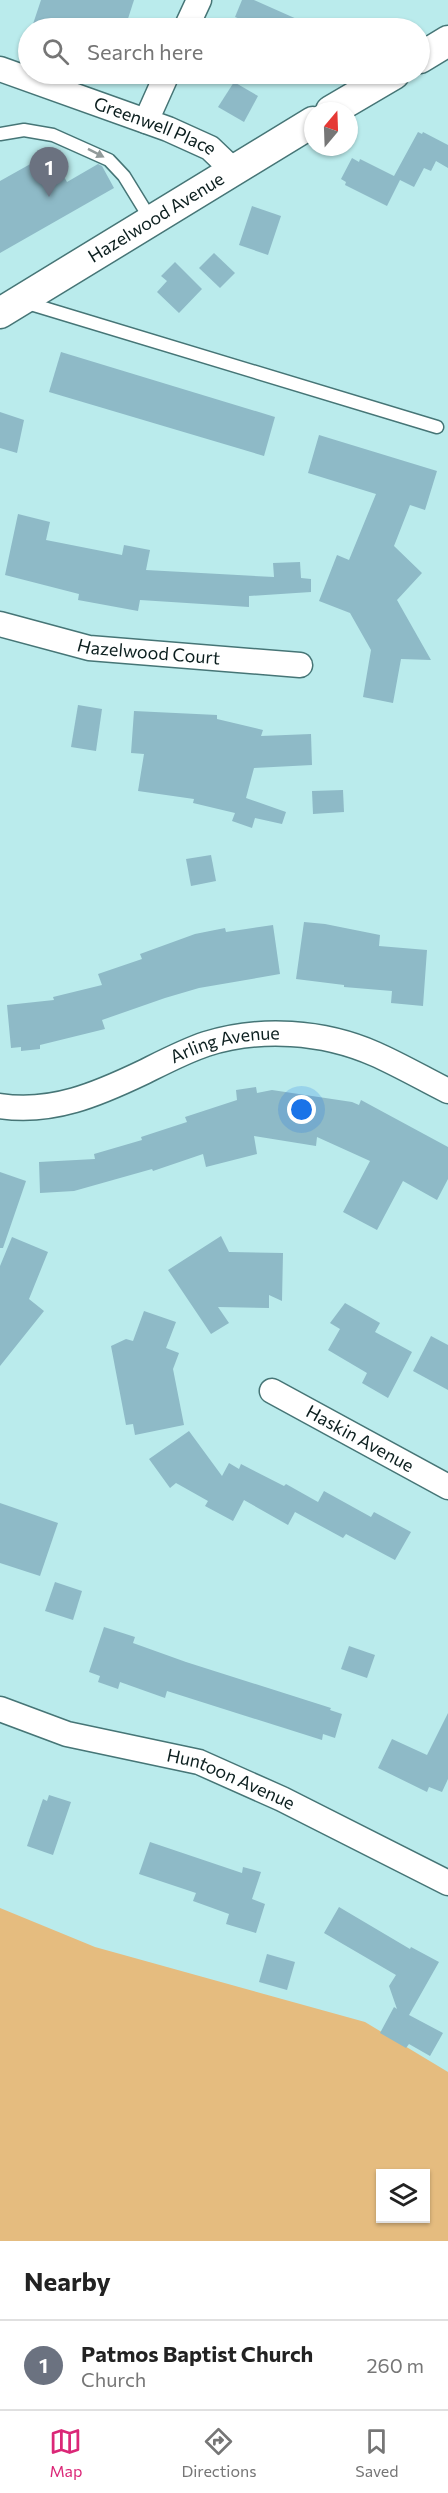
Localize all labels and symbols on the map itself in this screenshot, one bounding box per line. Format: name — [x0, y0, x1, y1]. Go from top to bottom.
street label: Greenwell Place — [91, 91, 222, 159]
north arrow — [304, 102, 358, 156]
pin: 1 — [29, 148, 68, 197]
one-way arrow — [88, 148, 105, 158]
street label: Hazelwood Avenue — [84, 167, 228, 267]
street label: Hazelwood Court — [75, 633, 221, 669]
street label: Arling Avenue — [166, 1022, 280, 1068]
your location — [287, 1095, 316, 1124]
street label: Haskin Avenue — [303, 1400, 418, 1476]
street label: Huntoon Avenue — [165, 1743, 299, 1814]

